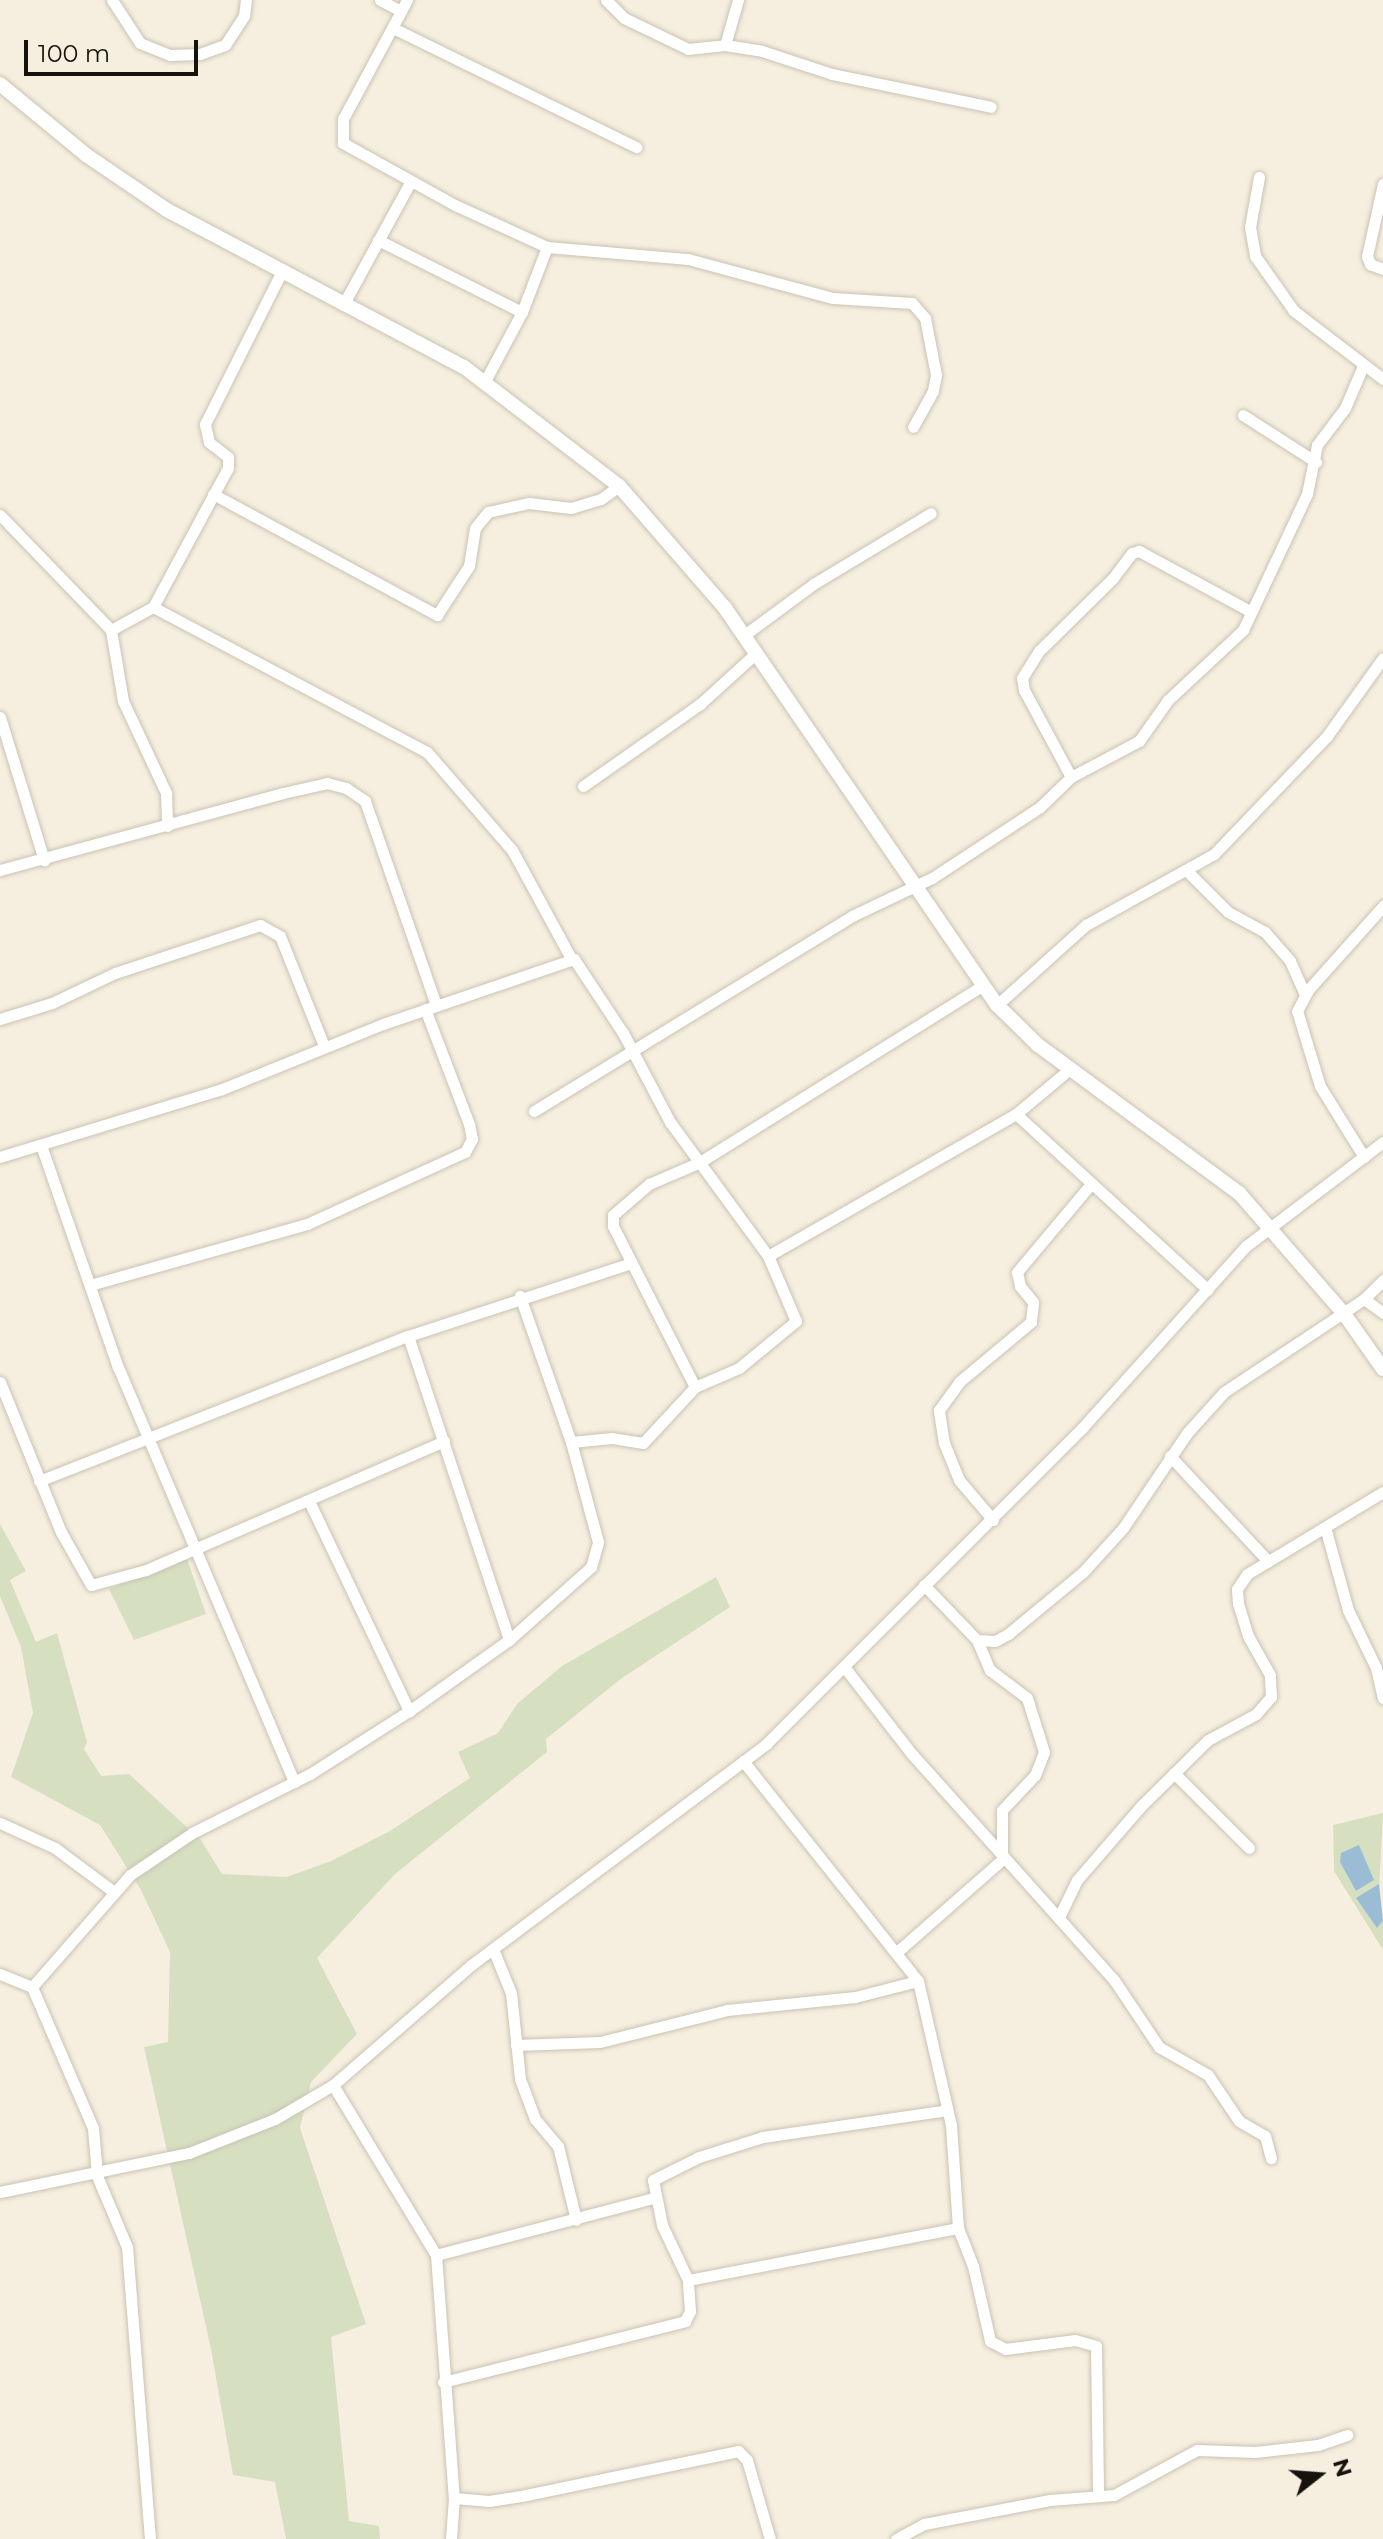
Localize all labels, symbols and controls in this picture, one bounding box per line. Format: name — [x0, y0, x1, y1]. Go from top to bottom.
scale bar — [28, 24, 202, 74]
text: 100 m — [38, 39, 110, 68]
north arrow — [1279, 2435, 1359, 2515]
text: N — [1327, 2455, 1358, 2480]

